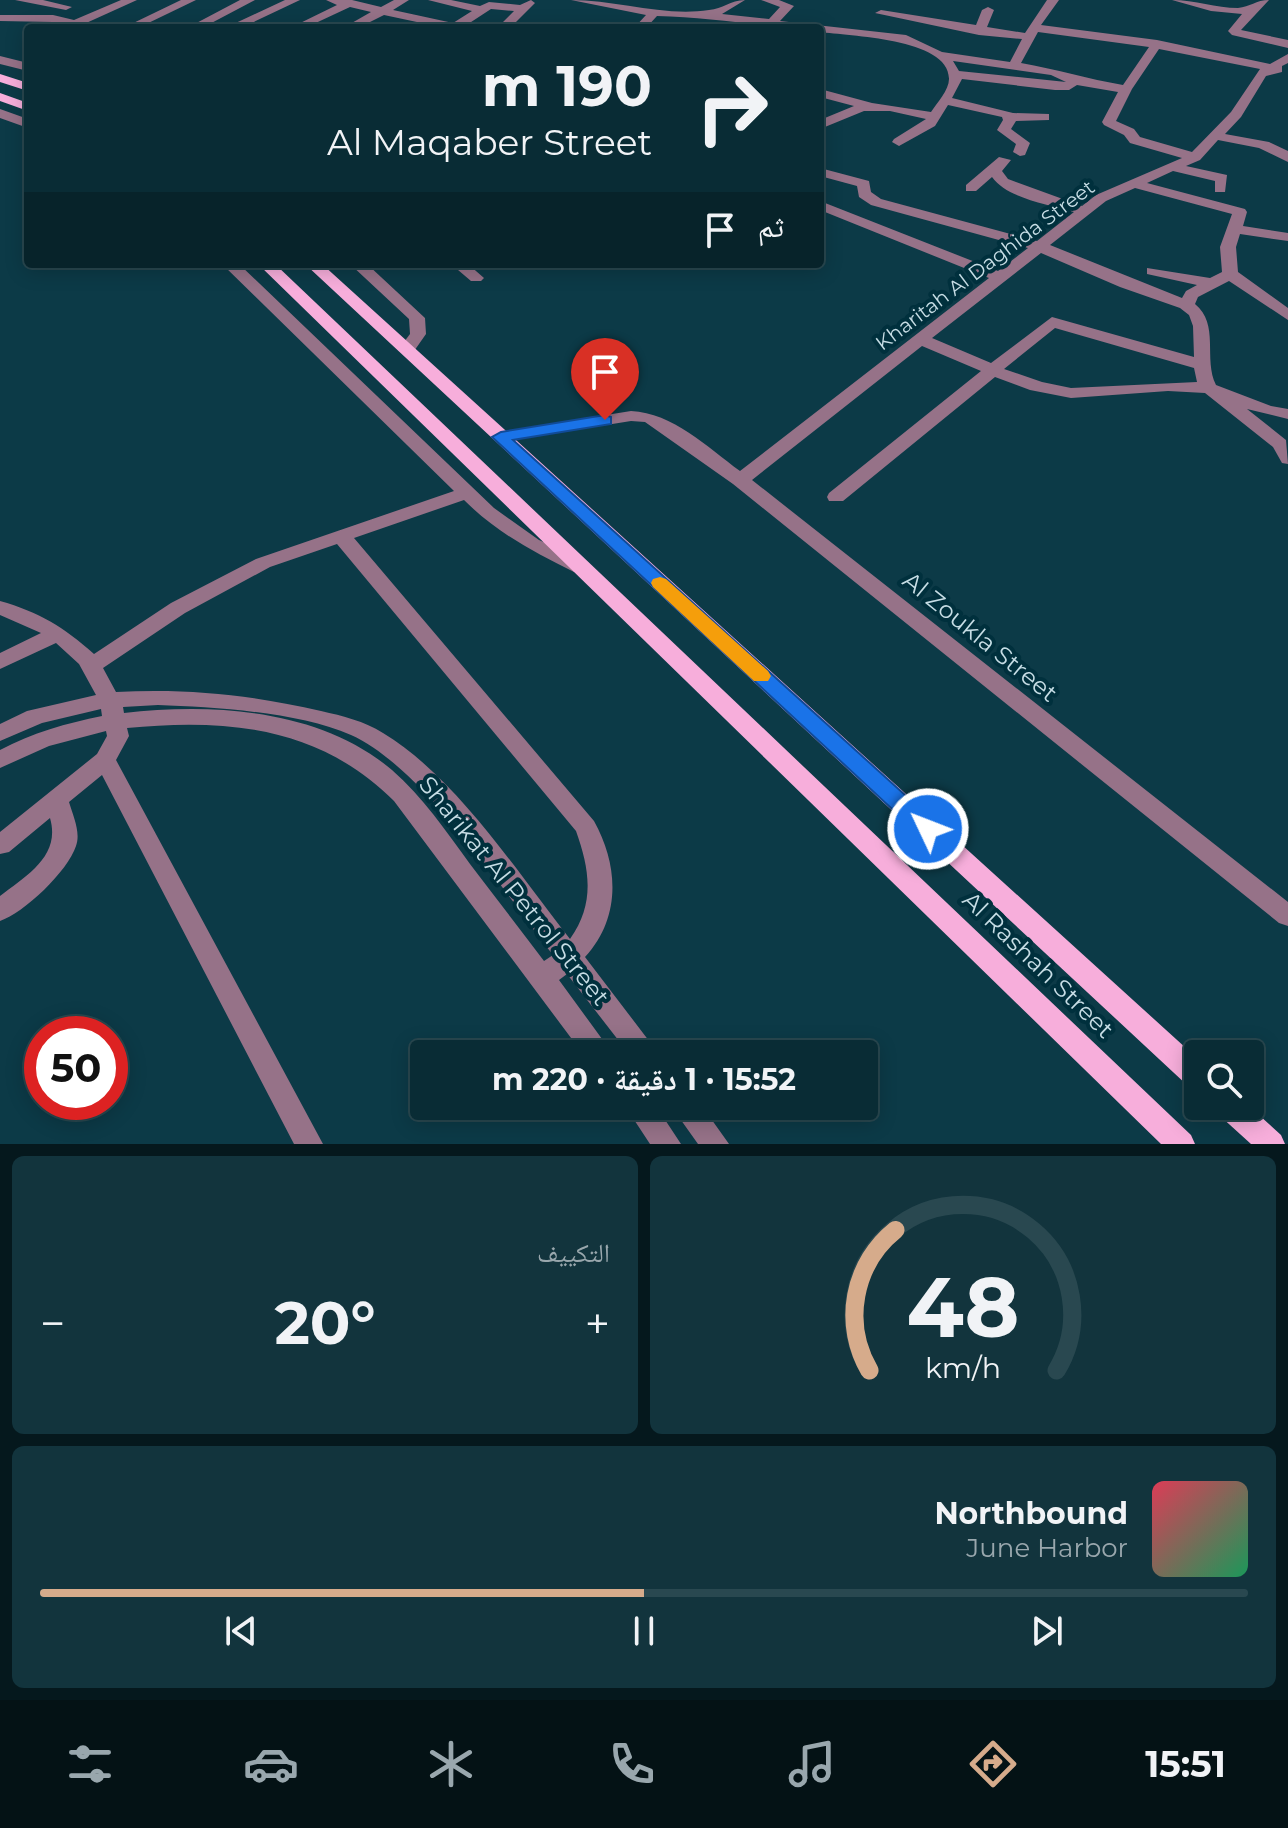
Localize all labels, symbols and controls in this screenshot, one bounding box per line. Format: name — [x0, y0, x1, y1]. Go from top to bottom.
text: 190 m — [482, 52, 652, 120]
icon: right — [680, 56, 784, 160]
text: Al Maqaber Street — [327, 120, 652, 164]
street label: Kharitah Al Daghida Street — [871, 175, 1099, 355]
icon: arrive — [698, 208, 742, 252]
text: ثم — [758, 208, 784, 245]
pin — [571, 338, 639, 420]
icon: arrive — [583, 350, 627, 394]
street label: Al Zoukla Street — [897, 565, 1064, 708]
street label: Sharikat Al Petrol Street — [413, 770, 616, 1011]
position arrow — [886, 787, 970, 871]
street label: Al Rashah Street — [957, 885, 1120, 1044]
speed limit sign: 50 — [24, 1016, 128, 1120]
map controls — [1184, 1040, 1264, 1120]
button: search — [1184, 1040, 1264, 1120]
text: 15:52 · 1 دقيقة · 220 m — [492, 1061, 796, 1098]
text: التكييف — [537, 1237, 610, 1269]
text: 48 — [906, 1256, 1020, 1358]
text: 20° — [274, 1286, 376, 1359]
text: − — [40, 1296, 65, 1350]
text: + — [585, 1296, 610, 1350]
text: km/h — [925, 1350, 1001, 1385]
text: Northbound — [934, 1495, 1128, 1532]
text: June Harbor — [966, 1532, 1128, 1564]
icon: previous — [219, 1609, 263, 1653]
icon: pause — [622, 1609, 666, 1653]
icon: next — [1025, 1609, 1069, 1653]
icon: filters — [62, 1736, 118, 1792]
icon: car — [243, 1736, 299, 1792]
icon: climate — [423, 1736, 479, 1792]
icon: phone — [604, 1736, 660, 1792]
icon: music — [784, 1736, 840, 1792]
icon: directions — [965, 1736, 1021, 1792]
text: 15:51 — [1145, 1742, 1226, 1786]

